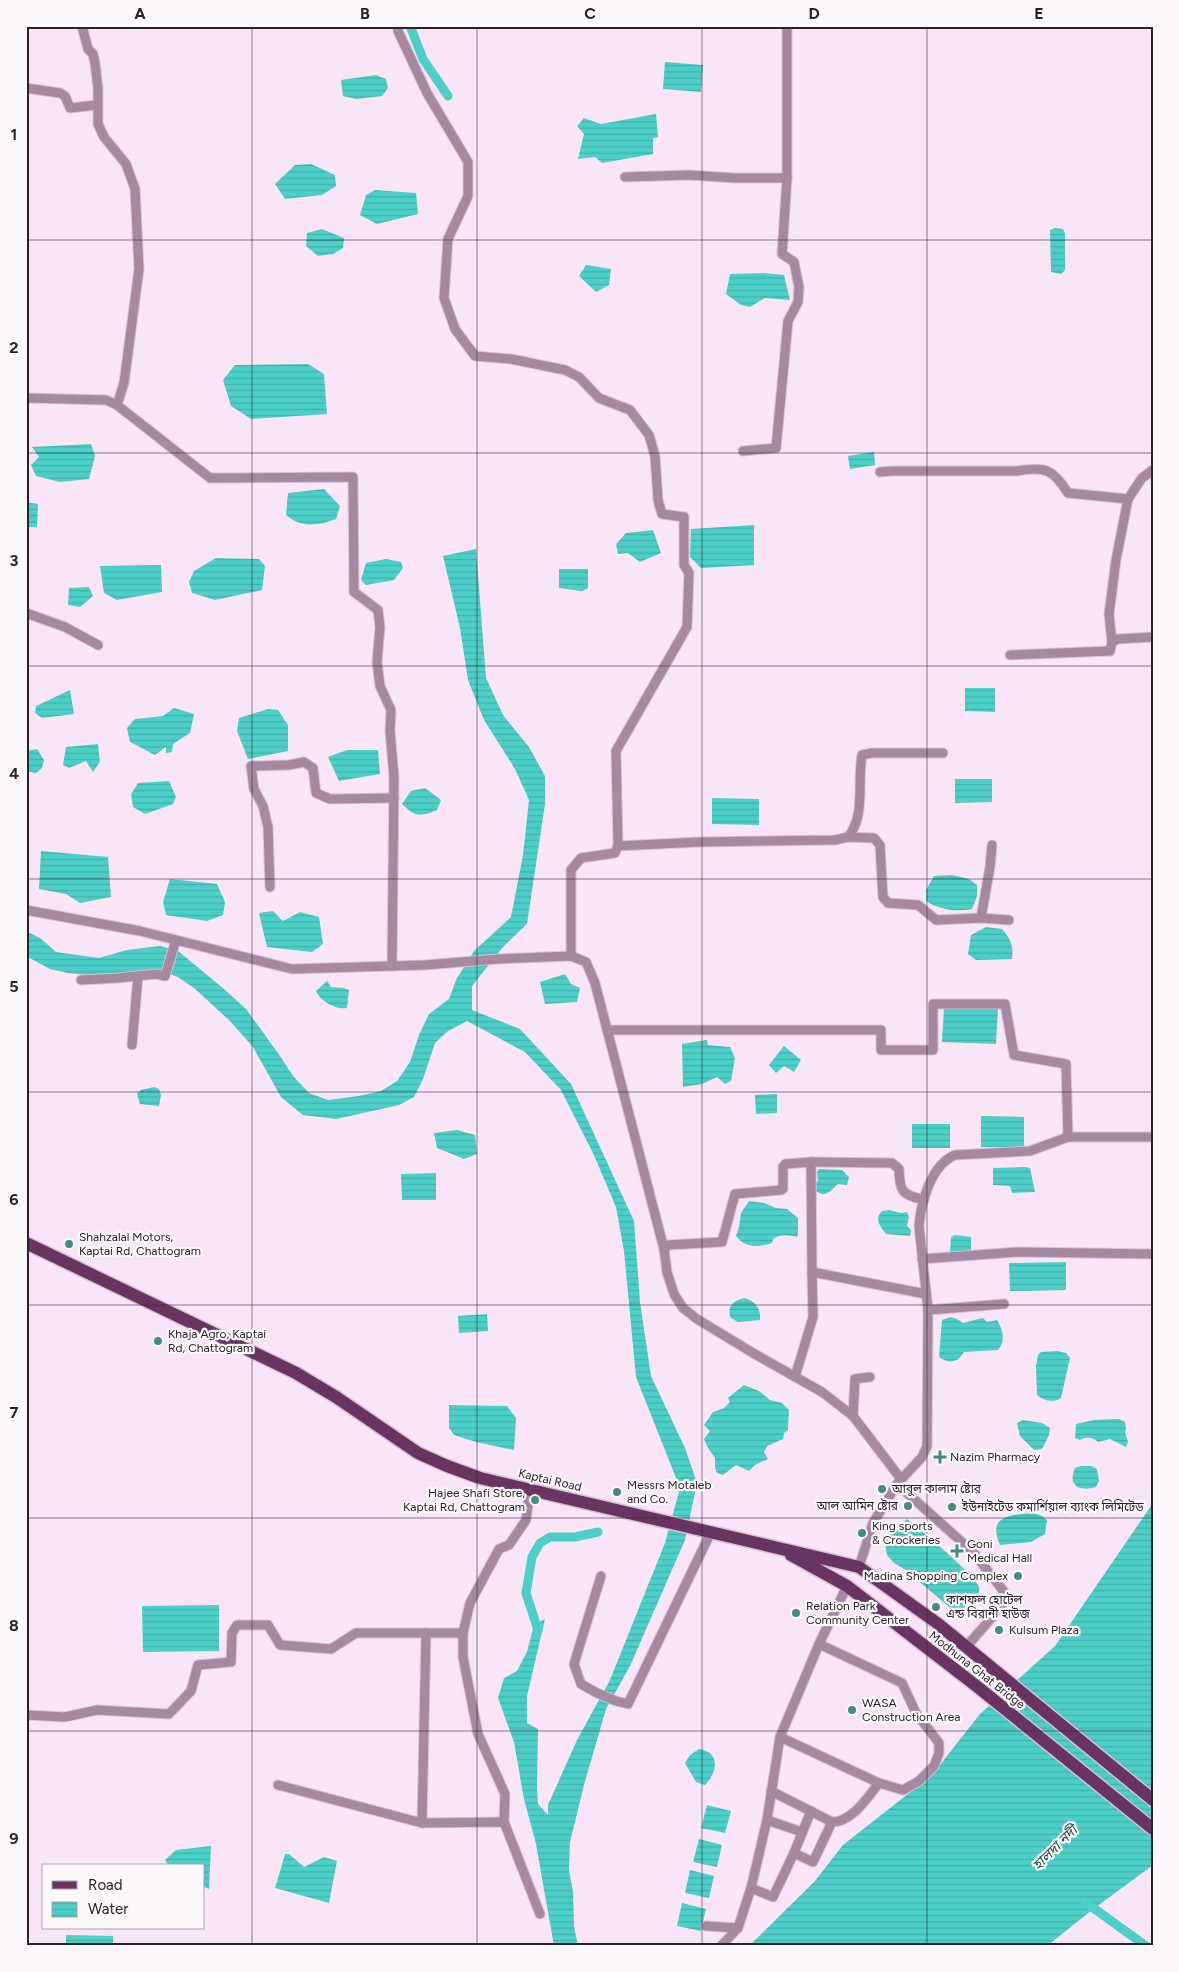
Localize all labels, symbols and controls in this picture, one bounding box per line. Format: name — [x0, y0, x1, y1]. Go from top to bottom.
text: A — [134, 4, 146, 23]
text: B — [360, 4, 370, 23]
text: C — [584, 4, 596, 23]
text: D — [808, 4, 820, 23]
text: E — [1034, 4, 1044, 23]
text: 1 — [11, 125, 17, 144]
text: 2 — [9, 338, 19, 357]
text: 3 — [10, 551, 19, 570]
text: 4 — [9, 764, 19, 783]
text: 5 — [9, 977, 19, 996]
text: 6 — [9, 1190, 19, 1209]
place label: Shahzalal Motors, Kaptai Rd, Chattogram — [79, 1230, 201, 1258]
marker: Shahzalal Motors, Kaptai Rd, Chattogram — [63, 1238, 75, 1250]
place label: Khaja Agro, Kaptai Rd, Chattogram — [168, 1327, 266, 1355]
marker: Khaja Agro, Kaptai Rd, Chattogram — [152, 1335, 164, 1347]
text: 7 — [10, 1403, 19, 1422]
place label: Nazim Pharmacy — [950, 1450, 1041, 1464]
marker: Nazim Pharmacy — [934, 1451, 946, 1463]
street label: Kaptai Road — [517, 1466, 583, 1494]
place label: Messrs Motaleb and Co. — [627, 1478, 711, 1506]
place label: আবুল কালাম ষ্টোর — [891, 1481, 982, 1497]
marker: আবুল কালাম ষ্টোর — [876, 1483, 888, 1495]
place label: Hajee Shafi Store, Kaptai Rd, Chattogram — [403, 1486, 525, 1514]
marker: Messrs Motaleb and Co. — [611, 1486, 623, 1498]
marker: Hajee Shafi Store, Kaptai Rd, Chattogram — [529, 1494, 541, 1506]
place label: আল আমিন ষ্টোর — [816, 1498, 899, 1513]
place label: ইউনাইটেড কমার্শিয়াল ব্যাংক লিমিটেড — [961, 1499, 1144, 1514]
marker: আল আমিন ষ্টোর — [902, 1500, 914, 1512]
marker: ইউনাইটেড কমার্শিয়াল ব্যাংক লিমিটেড — [946, 1501, 958, 1513]
place label: King sports & Crockeries — [872, 1519, 940, 1547]
marker: King sports & Crockeries — [856, 1527, 868, 1539]
place label: Goni Medical Hall — [967, 1537, 1032, 1565]
marker: Goni Medical Hall — [951, 1545, 963, 1557]
place label: Madina Shopping Complex — [864, 1569, 1008, 1583]
marker: Madina Shopping Complex — [1012, 1570, 1024, 1582]
place label: কাশফুল হোটেল এন্ড বিরানী হাউজ — [945, 1592, 1031, 1621]
place label: Relation Park Community Center — [806, 1599, 909, 1627]
marker: কাশফুল হোটেল এন্ড বিরানী হাউজ — [930, 1601, 942, 1613]
marker: Relation Park Community Center — [790, 1607, 802, 1619]
text: 8 — [9, 1616, 19, 1635]
place label: Kulsum Plaza — [1009, 1623, 1079, 1637]
marker: Kulsum Plaza — [993, 1624, 1005, 1636]
street label: Modhuna Ghat Bridge — [926, 1628, 1028, 1712]
place label: WASA Construction Area — [862, 1696, 960, 1724]
marker: WASA Construction Area — [846, 1704, 858, 1716]
water label: হালদা নদী — [1029, 1820, 1083, 1874]
text: 9 — [9, 1829, 19, 1848]
legend — [42, 1864, 205, 1930]
text: Road — [88, 1876, 123, 1894]
text: Water — [88, 1900, 128, 1918]

